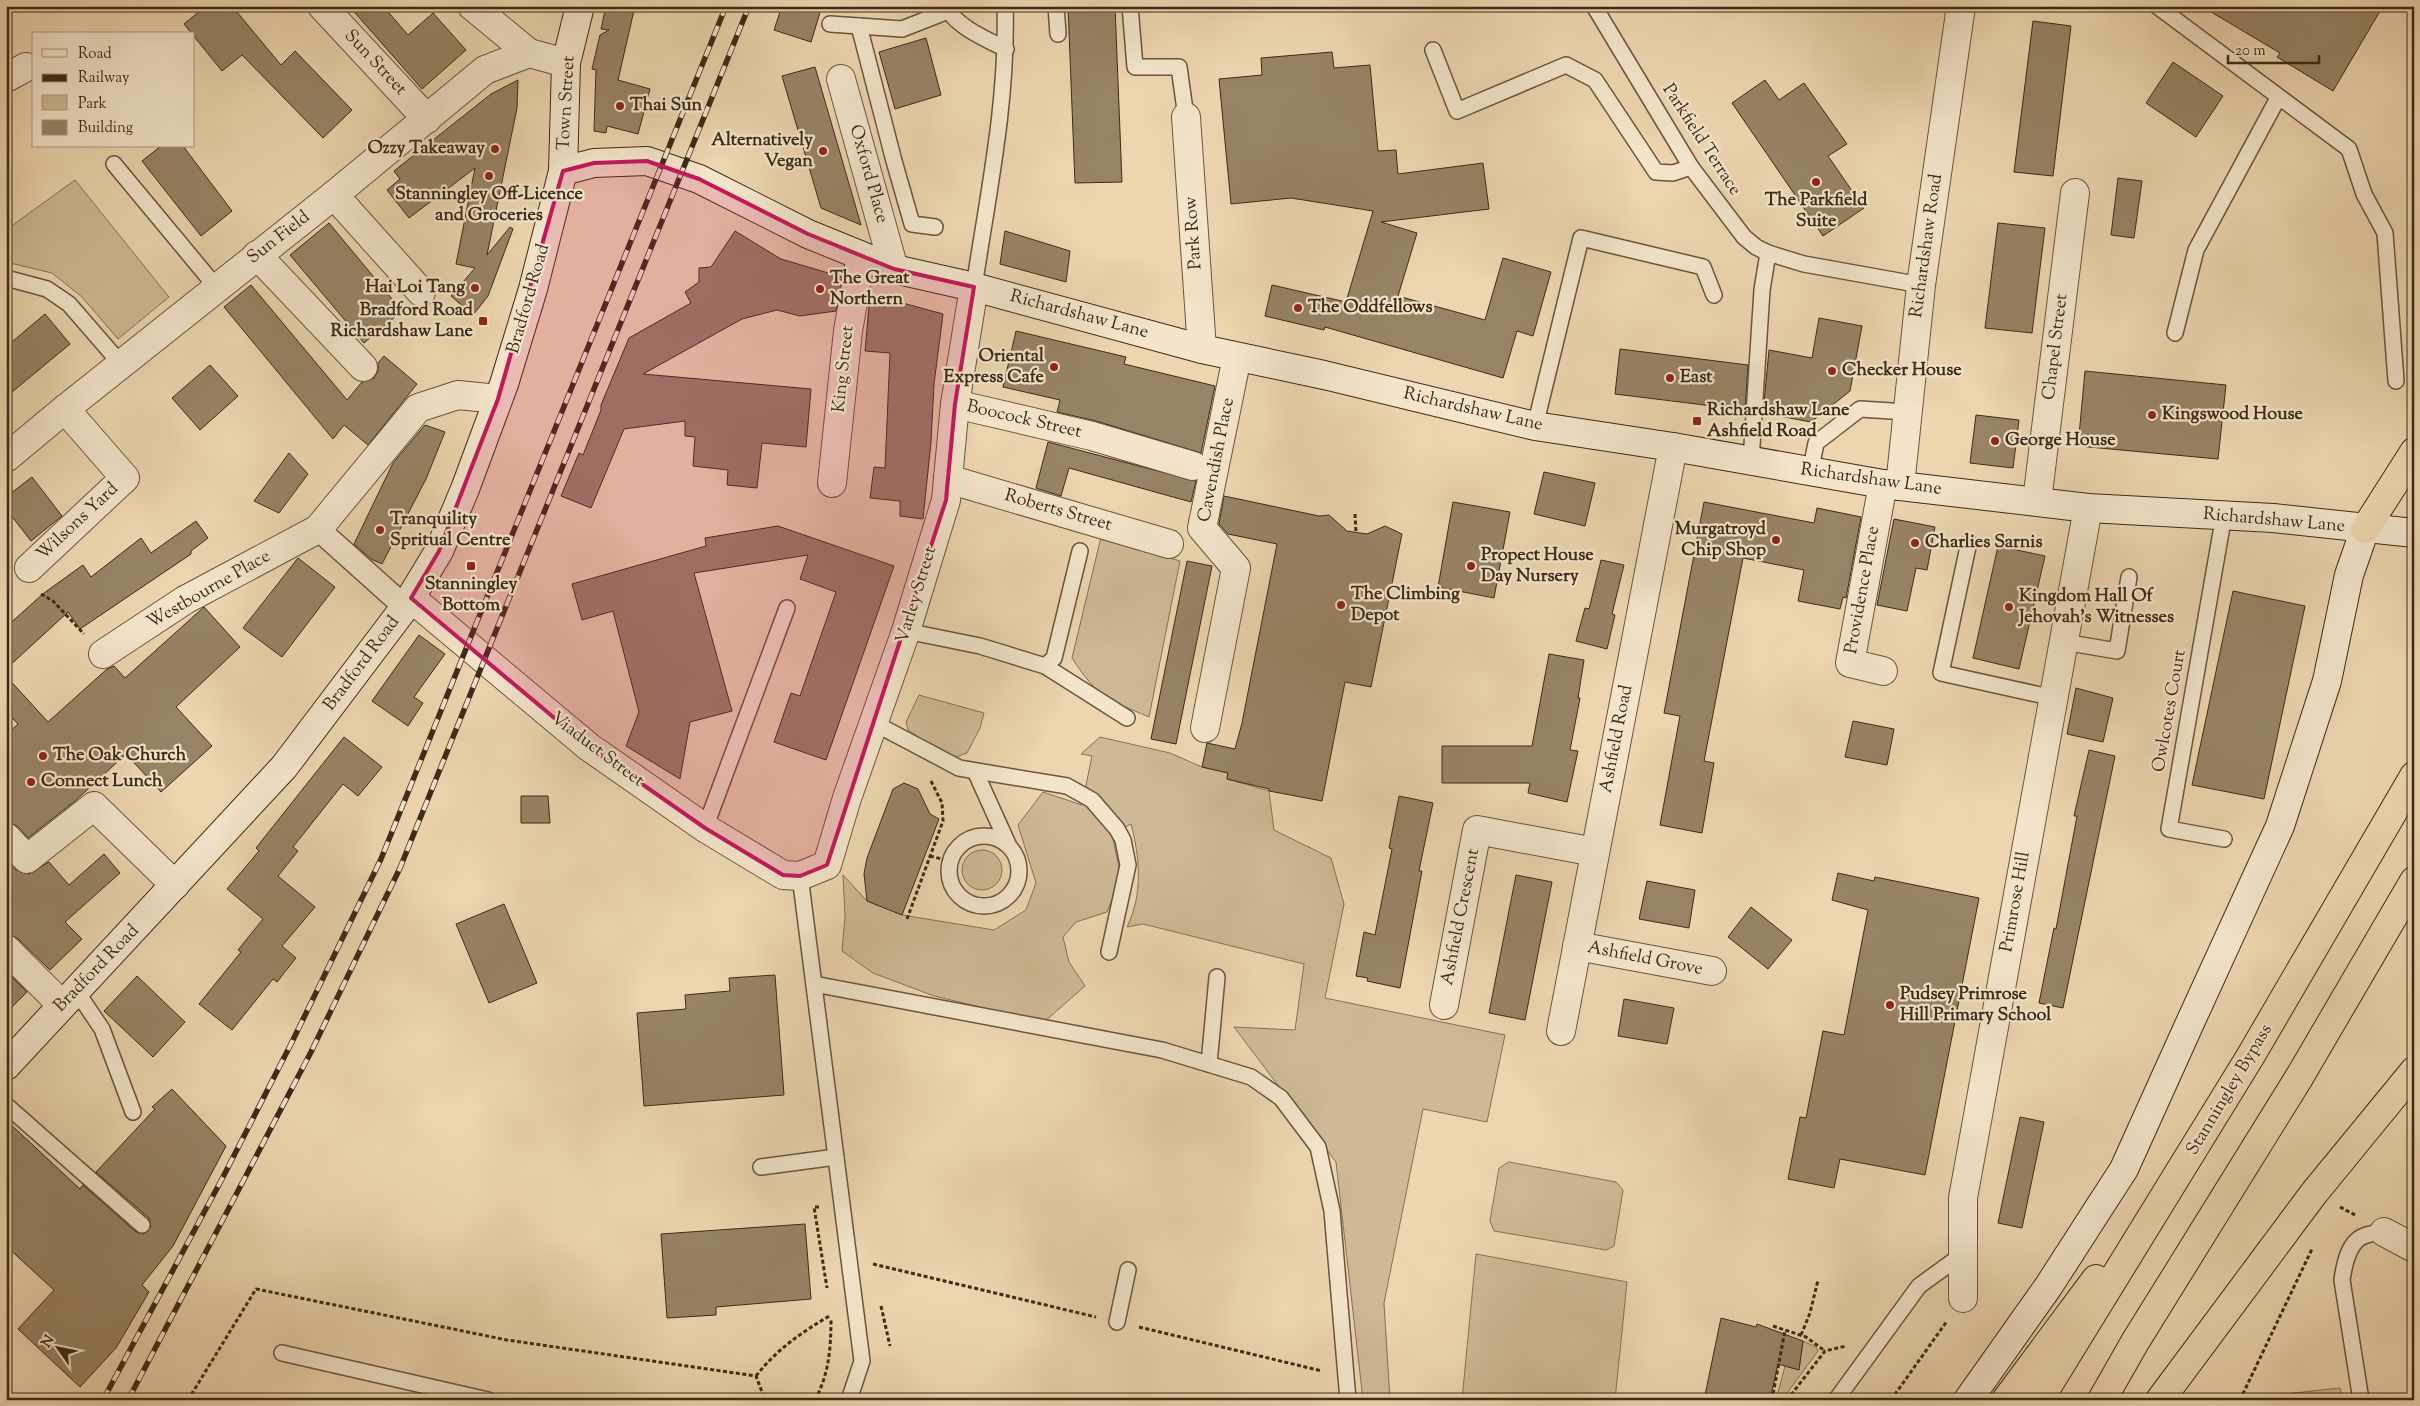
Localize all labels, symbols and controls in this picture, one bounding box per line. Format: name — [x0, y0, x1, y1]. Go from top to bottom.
street label: Sun Street — [338, 24, 412, 102]
legend — [32, 32, 195, 148]
scale bar — [2228, 32, 2319, 64]
text: 20 m — [2235, 41, 2266, 62]
text: Road — [78, 44, 112, 65]
street label: Town Street — [552, 55, 582, 151]
text: Railway — [78, 68, 130, 89]
street label: Parkfield Terrace — [1655, 79, 1747, 201]
place label: Thai Sun — [630, 93, 703, 119]
text: Park — [78, 94, 107, 115]
marker: Thai Sun — [614, 100, 626, 112]
text: Building — [78, 118, 133, 139]
street label: Oxford Place — [842, 122, 894, 226]
place label: Alternatively Vegan — [711, 128, 813, 175]
place label: Ozzy Takeaway — [367, 136, 485, 162]
marker: Ozzy Takeaway — [489, 143, 501, 155]
marker: Alternatively Vegan — [817, 145, 829, 157]
marker: Stanningley Off-Licence and Groceries — [483, 170, 495, 182]
street label: Richardshaw Road — [1904, 172, 1950, 320]
marker: The Parkfield Suite — [1810, 176, 1822, 188]
place label: Stanningley Off-Licence and Groceries — [395, 182, 584, 229]
place label: The Parkfield Suite — [1765, 188, 1868, 235]
street label: Park Row — [1178, 195, 1210, 271]
street label: Sun Field — [242, 205, 316, 271]
street label: Bradford Road — [501, 241, 557, 357]
place label: The Great Northern — [830, 266, 910, 313]
place label: Hai Loi Tang — [365, 275, 465, 301]
marker: Hai Loi Tang — [469, 282, 481, 294]
marker: The Great Northern — [814, 283, 826, 295]
street label: Richardshaw Lane — [1007, 284, 1151, 346]
street label: Chapel Street — [2037, 292, 2075, 402]
place label: The Oddfellows — [1308, 295, 1433, 321]
place label: Bradford Road Richardshaw Lane — [330, 298, 474, 345]
marker: The Oddfellows — [1292, 302, 1304, 314]
marker: Bradford Road Richardshaw Lane — [477, 315, 489, 327]
street label: King Street — [826, 324, 862, 414]
place label: Oriental Express Cafe — [944, 344, 1045, 391]
place label: Checker House — [1842, 358, 1962, 384]
marker: Oriental Express Cafe — [1048, 361, 1060, 373]
place label: East — [1680, 365, 1713, 391]
marker: Checker House — [1826, 365, 1838, 377]
marker: East — [1664, 372, 1676, 384]
street label: Richardshaw Lane — [1401, 381, 1545, 439]
street label: Boocock Street — [964, 394, 1084, 446]
street label: Cavendish Place — [1192, 395, 1242, 525]
place label: Richardshaw Lane Ashfield Road — [1707, 398, 1850, 445]
place label: Kingswood House — [2162, 402, 2304, 428]
marker: Kingswood House — [2146, 409, 2158, 421]
marker: Richardshaw Lane Ashfield Road — [1691, 415, 1703, 427]
place label: George House — [2005, 428, 2116, 454]
marker: George House — [1989, 435, 2001, 447]
street label: Richardshaw Lane — [1799, 457, 1943, 503]
street label: Wilsons Yard — [31, 477, 125, 567]
street label: Roberts Street — [1001, 483, 1115, 539]
street label: Richardshaw Lane — [2202, 502, 2346, 540]
place label: Tranquility Spritual Centre — [390, 507, 511, 554]
place label: Murgatroyd Chip Shop — [1675, 517, 1767, 564]
marker: Tranquility Spritual Centre — [374, 524, 386, 536]
street label: Providence Place — [1839, 524, 1887, 656]
place label: Charlies Sarnis — [1925, 530, 2043, 556]
marker: Murgatroyd Chip Shop — [1770, 534, 1782, 546]
marker: Charlies Sarnis — [1909, 537, 1921, 549]
street label: Varley Street — [890, 543, 944, 647]
place label: Propect House Day Nursery — [1481, 543, 1594, 590]
street label: Westbourne Place — [142, 544, 276, 636]
marker: Stanningley Bottom — [465, 560, 477, 572]
marker: Propect House Day Nursery — [1465, 560, 1477, 572]
place label: Stanningley Bottom — [425, 572, 517, 619]
place label: The Climbing Depot — [1351, 582, 1460, 629]
place label: Kingdom Hall Of Jehovah's Witnesses — [2017, 584, 2174, 631]
marker: The Climbing Depot — [1335, 599, 1347, 611]
marker: Kingdom Hall Of Jehovah's Witnesses — [2003, 601, 2015, 613]
street label: Bradford Road — [318, 611, 406, 717]
street label: Owlcotes Court — [2146, 648, 2194, 774]
street label: Ashfield Road — [1594, 683, 1640, 795]
street label: Viaduct Street — [545, 706, 649, 794]
place label: The Oak Church — [53, 743, 187, 769]
marker: The Oak Church — [37, 750, 49, 762]
place label: Connect Lunch — [41, 769, 163, 795]
marker: Connect Lunch — [25, 776, 37, 788]
street label: Ashfield Crescent — [1435, 846, 1487, 988]
street label: Primrose Hill — [1994, 850, 2038, 954]
street label: Bradford Road — [48, 919, 146, 1019]
street label: Ashfield Grove — [1585, 935, 1705, 983]
place label: Pudsey Primrose Hill Primary School — [1900, 982, 2052, 1029]
marker: Pudsey Primrose Hill Primary School — [1884, 999, 1896, 1011]
street label: Stanningley Bypass — [2180, 1019, 2280, 1161]
north arrow — [32, 1324, 82, 1374]
text: N — [37, 1332, 60, 1352]

